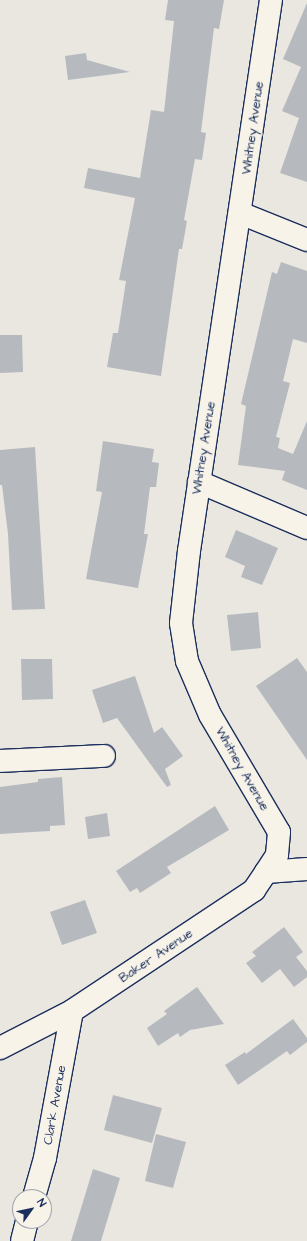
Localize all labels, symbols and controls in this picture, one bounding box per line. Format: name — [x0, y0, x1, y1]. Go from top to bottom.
street label: Whitney Avenue — [239, 80, 267, 176]
street label: Whitney Avenue — [189, 400, 219, 496]
street label: Whitney Avenue — [212, 724, 272, 814]
street label: Baker Avenue — [116, 926, 196, 986]
street label: Clark Avenue — [40, 1064, 70, 1146]
north arrow — [12, 1189, 52, 1229]
text: N — [33, 1196, 50, 1210]

